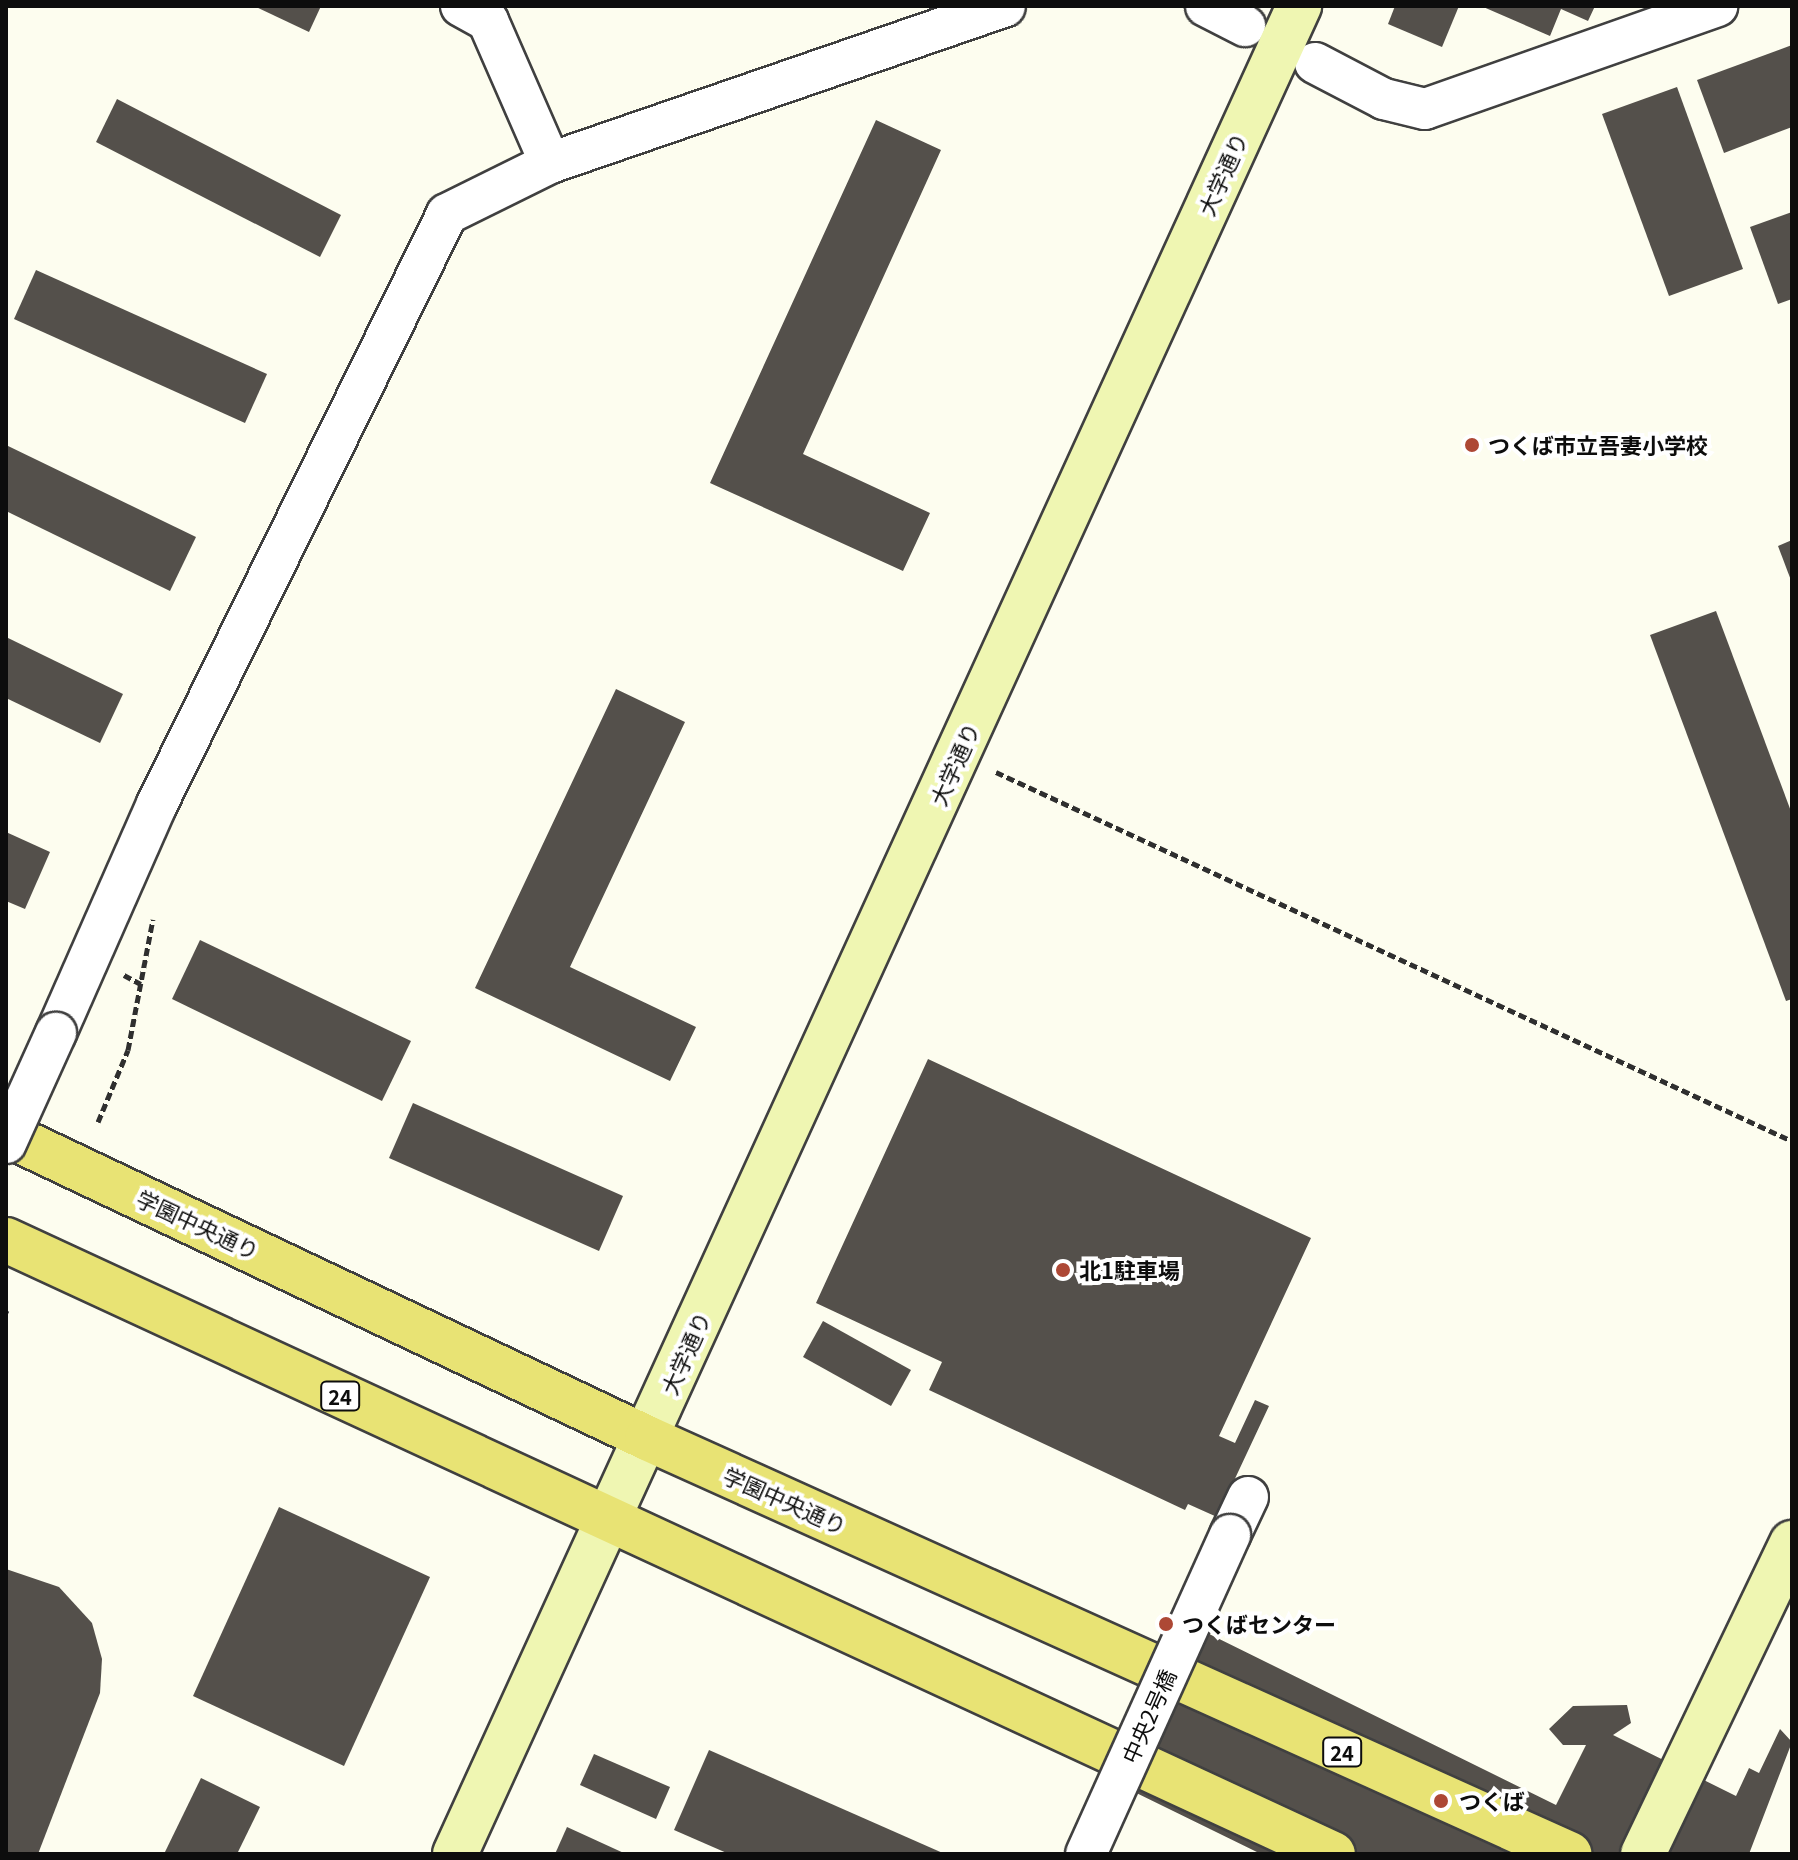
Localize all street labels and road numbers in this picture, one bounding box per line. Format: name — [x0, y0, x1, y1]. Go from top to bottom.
street label: 大学通り — [1192, 128, 1252, 220]
street label: 大学通り — [924, 718, 984, 810]
street label: 学園中央通り — [133, 1184, 263, 1264]
street label: 大学通り — [655, 1307, 715, 1399]
road number: 24 — [320, 1380, 360, 1412]
street label: 学園中央通り — [719, 1461, 851, 1539]
street label: 中央2号橋 — [1116, 1665, 1180, 1767]
road number: 24 — [1322, 1736, 1362, 1768]

